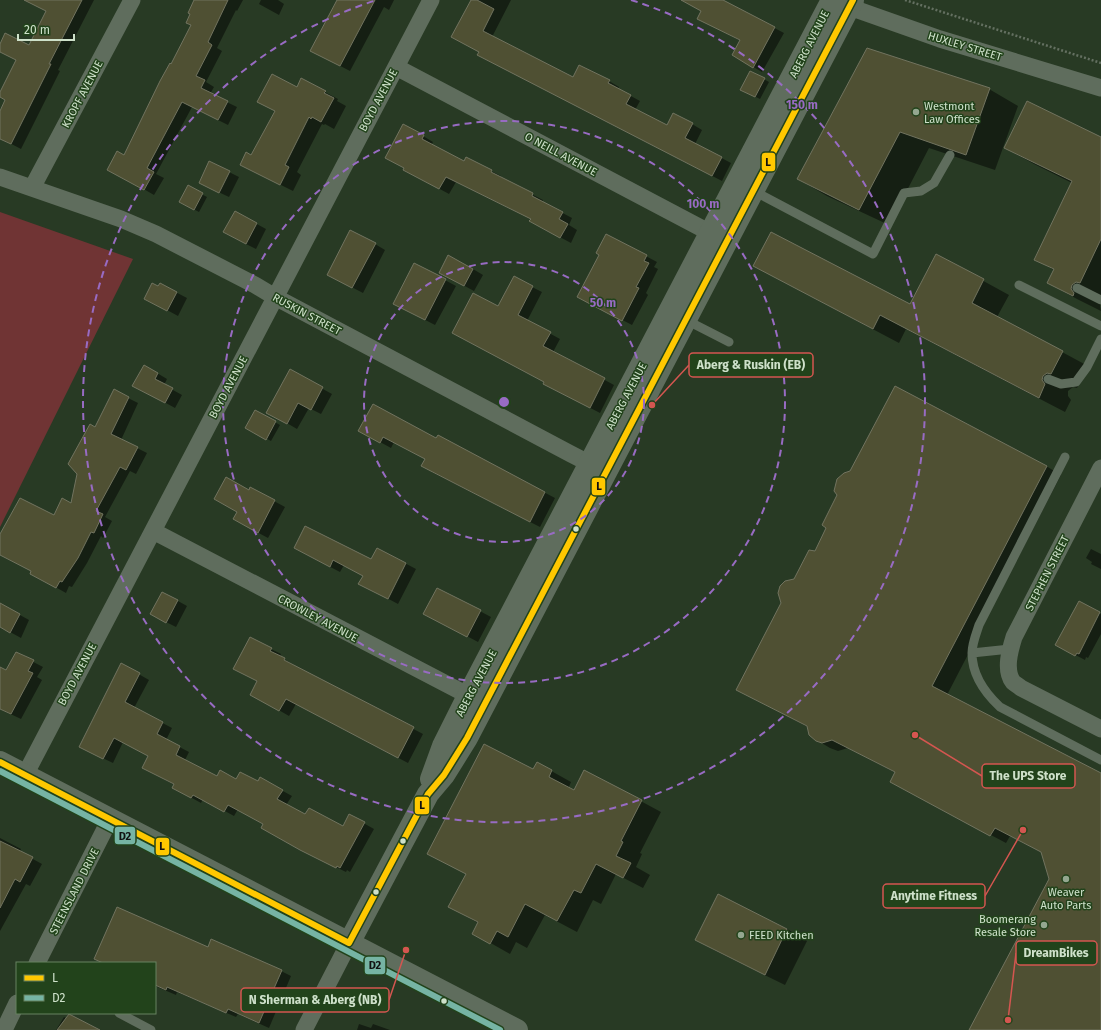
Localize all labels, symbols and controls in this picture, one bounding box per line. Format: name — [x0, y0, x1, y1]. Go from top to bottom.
street label: ABERG AVENUE — [787, 8, 832, 80]
scale bar — [18, 16, 74, 42]
text: 20 m — [24, 23, 50, 37]
street label: HUXLEY STREET — [926, 29, 1004, 64]
street label: KROPF AVENUE — [59, 58, 106, 130]
street label: BOYD AVENUE — [357, 67, 400, 134]
text: 150 m — [786, 98, 818, 112]
place label: Westmont Law Offices — [924, 100, 980, 126]
marker: Westmont Law Offices — [911, 107, 921, 117]
street label: O NEILL AVENUE — [522, 130, 599, 179]
line badge: L — [761, 152, 776, 172]
text: L — [765, 156, 771, 169]
text: 100 m — [687, 197, 719, 211]
street label: RUSKIN STREET — [270, 291, 343, 338]
text: 50 m — [590, 296, 616, 310]
callout: Aberg & Ruskin (EB) — [689, 353, 813, 377]
street label: BOYD AVENUE — [207, 354, 250, 421]
text: Aberg & Ruskin (EB) — [696, 358, 805, 372]
street label: ABERG AVENUE — [603, 360, 650, 432]
centre of rings — [497, 395, 511, 409]
line badge: L — [591, 477, 606, 496]
text: L — [596, 480, 602, 493]
unlabelled marker — [571, 524, 581, 534]
street label: STEPHEN STREET — [1023, 533, 1072, 613]
street label: CROWLEY AVENUE — [276, 592, 360, 645]
street label: BOYD AVENUE — [56, 641, 99, 708]
street label: ABERG AVENUE — [453, 647, 500, 719]
callout: The UPS Store — [982, 764, 1075, 788]
text: The UPS Store — [990, 769, 1067, 783]
line badge: L — [414, 796, 430, 815]
text: L — [419, 799, 425, 812]
line badge: D2 — [114, 826, 136, 845]
text: D2 — [119, 830, 132, 843]
unlabelled marker — [398, 836, 408, 846]
line badge: L — [155, 837, 170, 856]
text: L — [159, 840, 165, 853]
street label: STEENSLAND DRIVE — [47, 846, 102, 937]
marker: Weaver Auto Parts — [1061, 874, 1071, 884]
callout: Anytime Fitness — [883, 884, 985, 908]
place label: Weaver Auto Parts — [1041, 886, 1091, 912]
unlabelled marker — [371, 887, 381, 897]
text: Anytime Fitness — [890, 889, 977, 903]
place label: Boomerang Resale Store — [974, 913, 1036, 939]
marker: Boomerang Resale Store — [1039, 920, 1049, 930]
place label: FEED Kitchen — [749, 929, 814, 942]
marker: FEED Kitchen — [736, 930, 746, 940]
callout: DreamBikes — [1016, 941, 1097, 965]
text: DreamBikes — [1023, 946, 1089, 960]
line badge: D2 — [364, 956, 386, 975]
text: D2 — [369, 959, 382, 972]
legend — [16, 962, 156, 1014]
text: L — [52, 971, 58, 985]
callout: N Sherman & Aberg (NB) — [241, 988, 389, 1012]
text: D2 — [52, 991, 65, 1005]
text: N Sherman & Aberg (NB) — [249, 993, 381, 1007]
unlabelled marker — [439, 996, 449, 1006]

